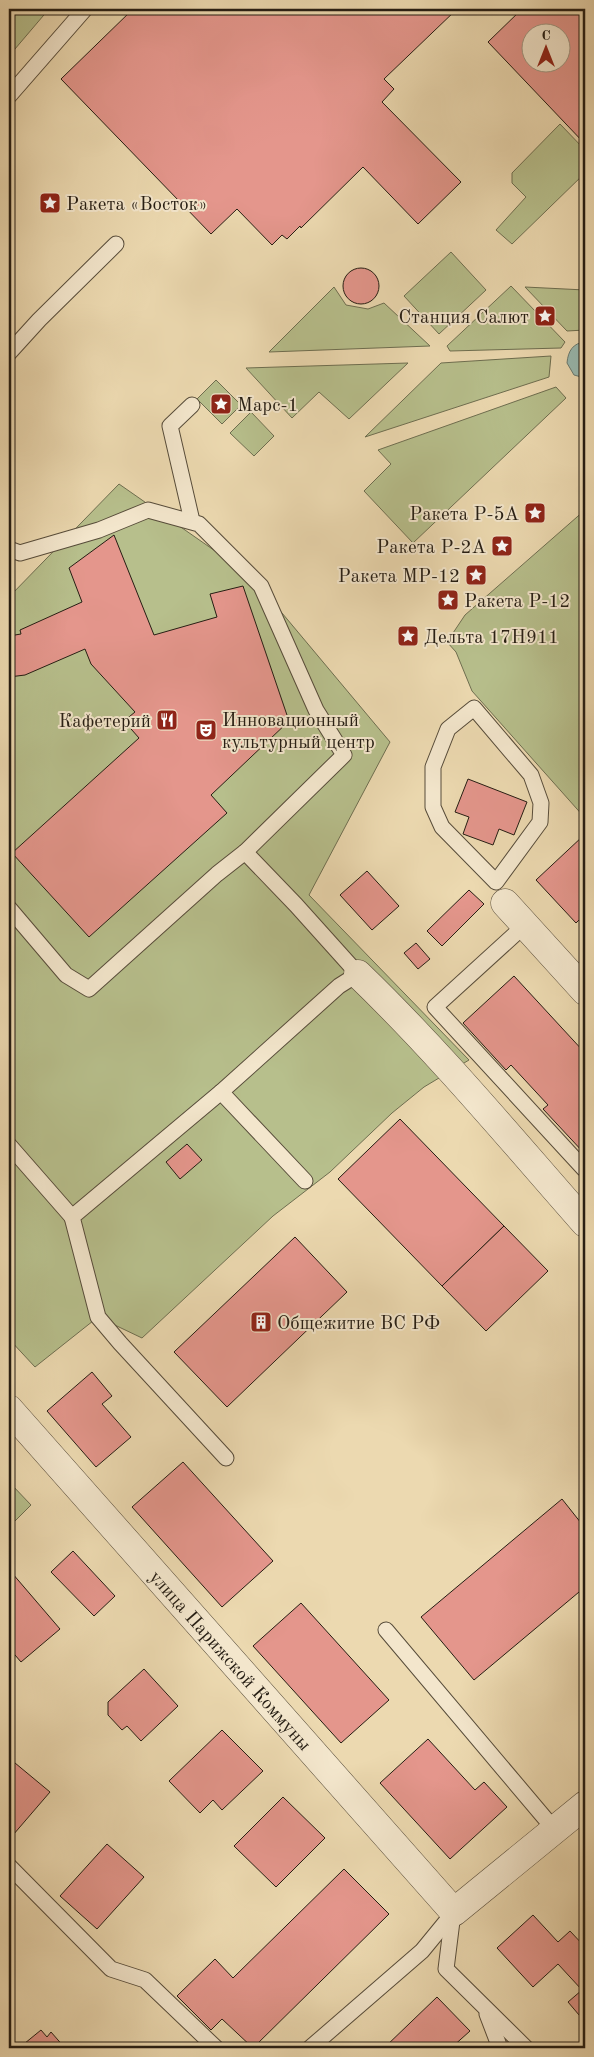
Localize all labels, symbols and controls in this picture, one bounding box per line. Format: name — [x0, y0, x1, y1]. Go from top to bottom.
north arrow — [522, 22, 572, 72]
text: С — [541, 29, 551, 43]
place icon: Ракета «Восток» — [38, 191, 62, 215]
place label: Ракета «Восток» — [66, 196, 207, 215]
place icon: Станция Салют — [533, 304, 557, 328]
place label: Станция Салют — [398, 309, 529, 328]
place icon: Марс-1 — [209, 392, 233, 416]
place label: Марс-1 — [237, 397, 298, 416]
place icon: Ракета Р-5А — [523, 501, 547, 525]
place label: Ракета Р-5А — [409, 506, 519, 525]
place icon: Ракета Р-2А — [490, 534, 514, 558]
place label: Ракета Р-2А — [376, 539, 486, 558]
place icon: Ракета МР-12 — [464, 563, 488, 587]
place label: Ракета МР-12 — [338, 568, 460, 587]
place icon: Ракета Р-12 — [436, 588, 460, 612]
place label: Ракета Р-12 — [464, 593, 570, 612]
place icon: Дельта 17Н911 — [396, 624, 420, 648]
place label: Дельта 17Н911 — [424, 629, 559, 648]
restaurant icon: Кафетерий — [155, 708, 179, 732]
place label: Инновационный культурный центр — [222, 712, 375, 753]
place label: Кафетерий — [58, 713, 151, 732]
theatre icon: Инновационный культурный центр — [194, 718, 218, 742]
building icon: Общежитие ВС РФ — [249, 1310, 273, 1334]
place label: Общежитие ВС РФ — [277, 1315, 440, 1334]
street label: улица Парижской Коммуны — [145, 1568, 313, 1755]

